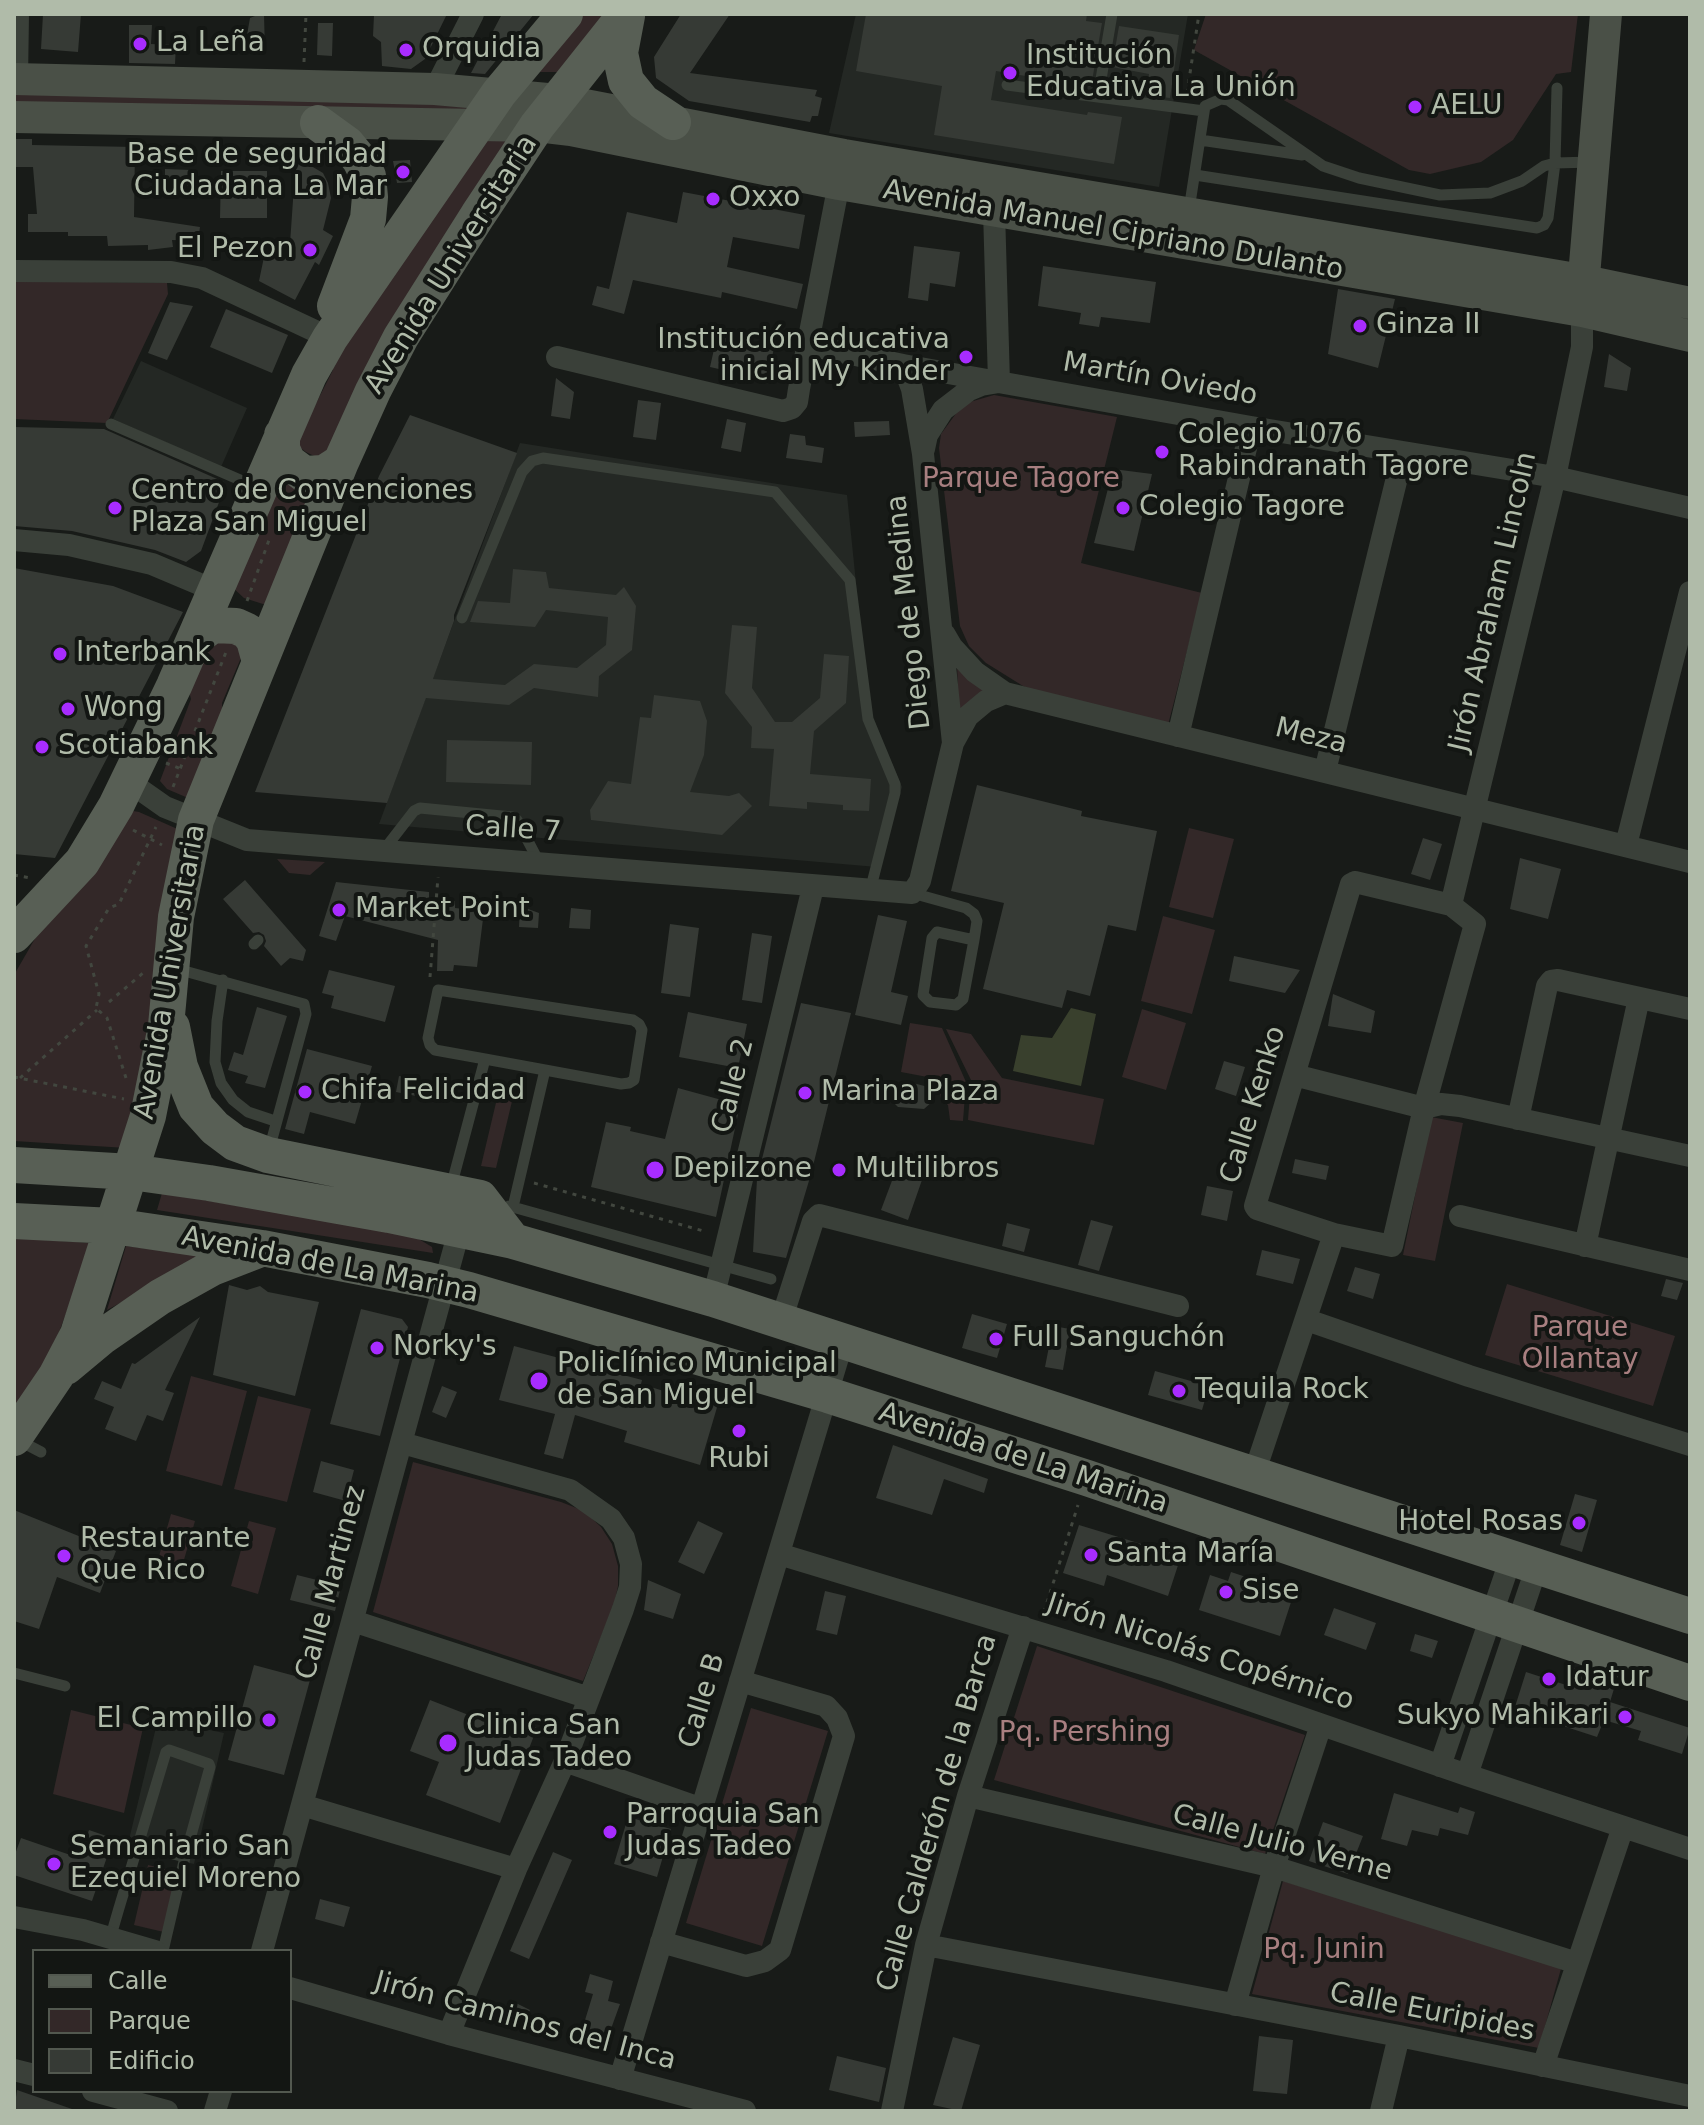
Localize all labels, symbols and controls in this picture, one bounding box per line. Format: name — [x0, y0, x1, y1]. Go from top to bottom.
place label: La Leña — [156, 27, 265, 61]
place label: Orquidia — [422, 33, 541, 67]
marker: La Leña — [131, 35, 149, 53]
place label: Institución Educativa La Unión — [1026, 40, 1296, 106]
marker: Orquidia — [397, 41, 415, 59]
marker: Institución Educativa La Unión — [1001, 64, 1019, 82]
place label: AELU — [1431, 90, 1503, 124]
marker: AELU — [1406, 98, 1424, 116]
street label: Avenida Universitaria — [359, 129, 545, 401]
place label: Base de seguridad Ciudadana La Mar — [127, 139, 387, 205]
marker: Base de seguridad Ciudadana La Mar — [394, 163, 412, 181]
street label: Avenida Manuel Cipriano Dulanto — [880, 174, 1346, 288]
place label: Oxxo — [729, 182, 800, 216]
marker: Oxxo — [704, 190, 722, 208]
place label: El Pezon — [177, 233, 294, 267]
marker: El Pezon — [301, 241, 319, 259]
place label: Ginza II — [1376, 309, 1480, 343]
marker: Ginza II — [1351, 317, 1369, 335]
place label: Institución educativa inicial My Kinder — [657, 324, 950, 390]
street label: Martín Oviedo — [1060, 346, 1260, 414]
marker: Institución educativa inicial My Kinder — [957, 348, 975, 366]
place label: Colegio 1076 Rabindranath Tagore — [1178, 419, 1469, 485]
marker: Colegio 1076 Rabindranath Tagore — [1153, 443, 1171, 461]
street label: Jirón Abraham Lincoln — [1443, 449, 1545, 755]
park label: Parque Tagore — [922, 463, 1120, 497]
place label: Centro de Convenciones Plaza San Miguel — [131, 475, 473, 541]
place label: Colegio Tagore — [1139, 491, 1345, 525]
street label: Diego de Medina — [881, 493, 939, 731]
marker: Centro de Convenciones Plaza San Miguel — [106, 499, 124, 517]
marker: Colegio Tagore — [1114, 499, 1132, 517]
place label: Interbank — [76, 637, 211, 671]
marker: Interbank — [51, 645, 69, 663]
place label: Wong — [84, 692, 163, 726]
marker: Wong — [59, 700, 77, 718]
street label: Meza — [1271, 712, 1351, 762]
place label: Scotiabank — [58, 730, 213, 764]
marker: Scotiabank — [33, 738, 51, 756]
street label: Calle 7 — [464, 810, 562, 850]
street label: Avenida Universitaria — [128, 822, 214, 1122]
place label: Market Point — [355, 893, 530, 927]
marker: Market Point — [330, 901, 348, 919]
street label: Calle Kenko — [1214, 1022, 1294, 1188]
street label: Calle 2 — [706, 1035, 762, 1137]
place label: Chifa Felicidad — [321, 1075, 525, 1109]
place label: Marina Plaza — [821, 1076, 999, 1110]
marker: Chifa Felicidad — [296, 1083, 314, 1101]
marker: Marina Plaza — [796, 1084, 814, 1102]
place label: Depilzone — [673, 1153, 812, 1187]
place label: Multilibros — [855, 1153, 999, 1187]
marker: Depilzone — [644, 1159, 666, 1181]
marker: Multilibros — [830, 1161, 848, 1179]
street label: Avenida de La Marina — [179, 1221, 481, 1311]
park label: Parque Ollantay — [1521, 1312, 1639, 1378]
place label: Full Sanguchón — [1012, 1322, 1225, 1356]
marker: Full Sanguchón — [987, 1330, 1005, 1348]
place label: Norky's — [393, 1331, 497, 1365]
marker: Norky's — [368, 1339, 386, 1357]
place label: Policlínico Municipal de San Miguel — [557, 1348, 837, 1414]
marker: Policlínico Municipal de San Miguel — [528, 1370, 550, 1392]
place label: Tequila Rock — [1195, 1374, 1369, 1408]
marker: Tequila Rock — [1170, 1382, 1188, 1400]
street label: Avenida de La Marina — [874, 1396, 1172, 1522]
marker: Rubi — [730, 1422, 748, 1440]
place label: Rubi — [708, 1443, 770, 1477]
street label: Calle Martinez — [290, 1482, 374, 1684]
place label: Hotel Rosas — [1398, 1506, 1563, 1540]
marker: Hotel Rosas — [1570, 1514, 1588, 1532]
place label: Restaurante Que Rico — [80, 1523, 251, 1589]
place label: Santa María — [1107, 1538, 1274, 1572]
marker: Santa María — [1082, 1546, 1100, 1564]
marker: Restaurante Que Rico — [55, 1547, 73, 1565]
place label: Sise — [1242, 1575, 1299, 1609]
marker: Sise — [1217, 1583, 1235, 1601]
street label: Jirón Nicolás Copérnico — [1042, 1587, 1358, 1719]
street label: Calle Calderón de la Barca — [871, 1630, 1005, 1996]
street label: Calle B — [673, 1649, 733, 1753]
place label: Idatur — [1565, 1662, 1648, 1696]
marker: Idatur — [1540, 1670, 1558, 1688]
place label: Sukyo Mahikari — [1397, 1700, 1609, 1734]
place label: El Campillo — [96, 1703, 253, 1737]
marker: Sukyo Mahikari — [1616, 1708, 1634, 1726]
place label: Clinica San Judas Tadeo — [466, 1710, 632, 1776]
marker: El Campillo — [260, 1711, 278, 1729]
park label: Pq. Pershing — [999, 1717, 1171, 1751]
marker: Clinica San Judas Tadeo — [437, 1732, 459, 1754]
place label: Parroquia San Judas Tadeo — [626, 1799, 820, 1865]
street label: Calle Julio Verne — [1168, 1799, 1396, 1889]
marker: Parroquia San Judas Tadeo — [601, 1823, 619, 1841]
place label: Semaniario San Ezequiel Moreno — [70, 1831, 301, 1897]
marker: Semaniario San Ezequiel Moreno — [45, 1855, 63, 1873]
park label: Pq. Junin — [1263, 1934, 1385, 1968]
legend — [32, 1949, 292, 2093]
street label: Jirón Caminos del Inca — [370, 1966, 680, 2078]
text: Calle — [108, 1967, 168, 1995]
street label: Calle Euripides — [1327, 1977, 1537, 2049]
text: Parque — [108, 2007, 191, 2035]
text: Edificio — [108, 2047, 195, 2075]

